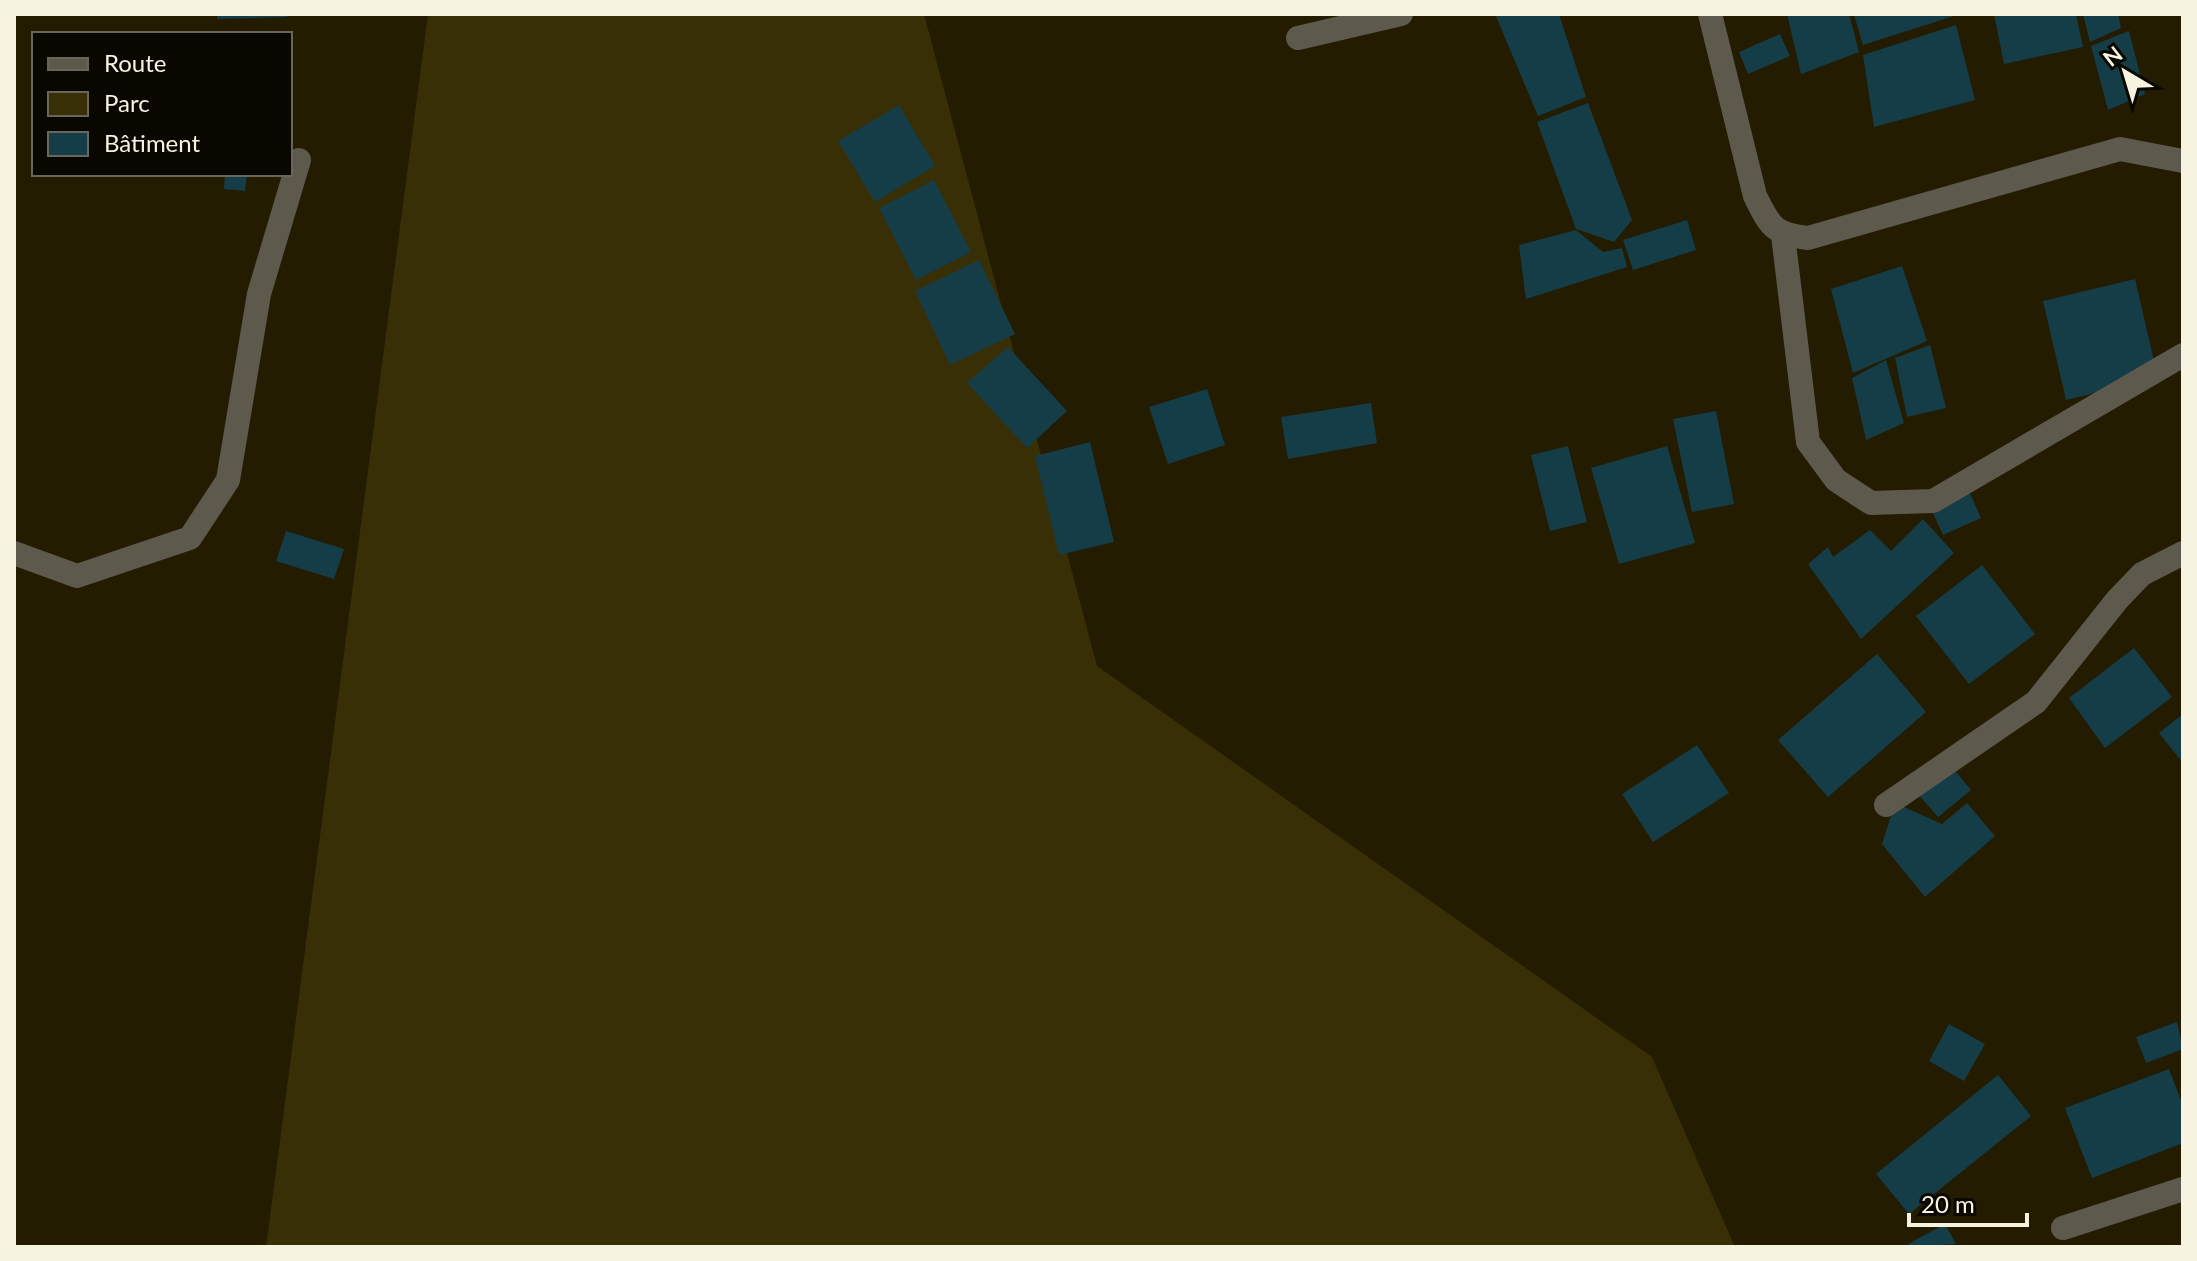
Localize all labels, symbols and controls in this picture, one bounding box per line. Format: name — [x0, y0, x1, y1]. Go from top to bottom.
legend — [32, 32, 292, 176]
north arrow — [2085, 32, 2165, 112]
text: N — [2097, 40, 2127, 72]
text: Route — [104, 48, 166, 77]
text: Parc — [104, 88, 150, 117]
text: Bâtiment — [104, 128, 201, 157]
scale bar — [1909, 1177, 2027, 1227]
text: 20 m — [1921, 1189, 1975, 1218]

